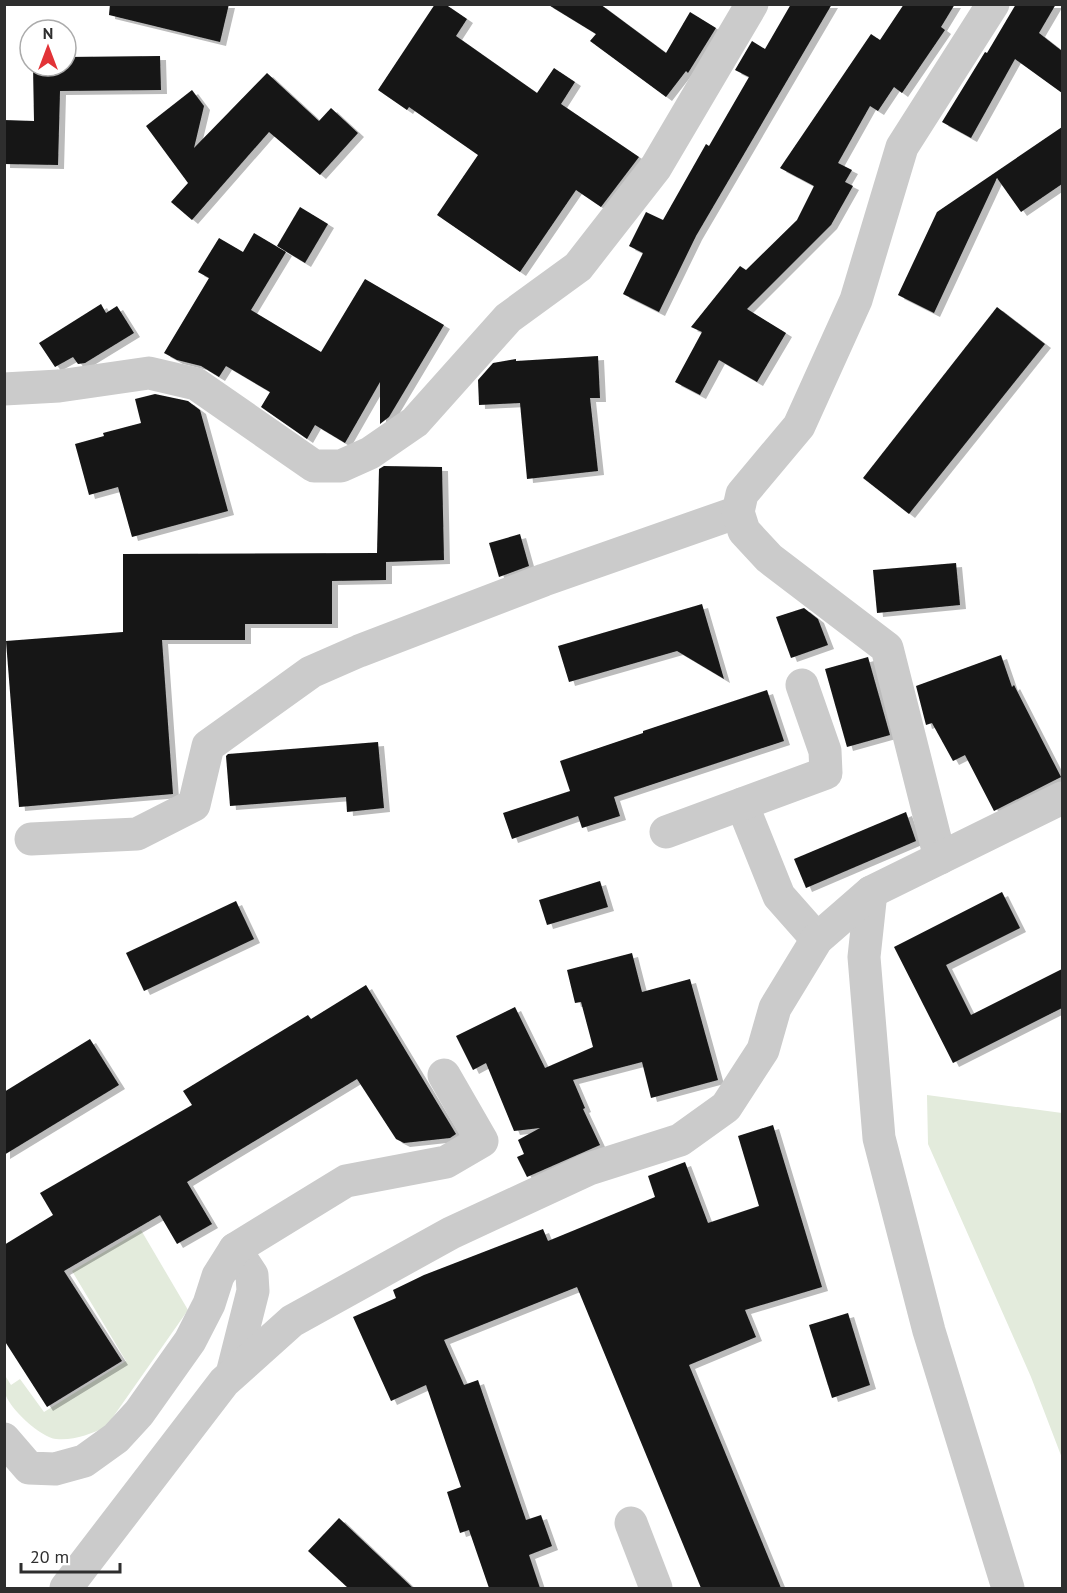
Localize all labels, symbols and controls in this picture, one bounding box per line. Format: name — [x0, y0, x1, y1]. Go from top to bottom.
north arrow — [18, 18, 78, 78]
text: N — [43, 23, 53, 43]
scale bar — [21, 1536, 120, 1574]
text: 20 m — [30, 1545, 69, 1568]

